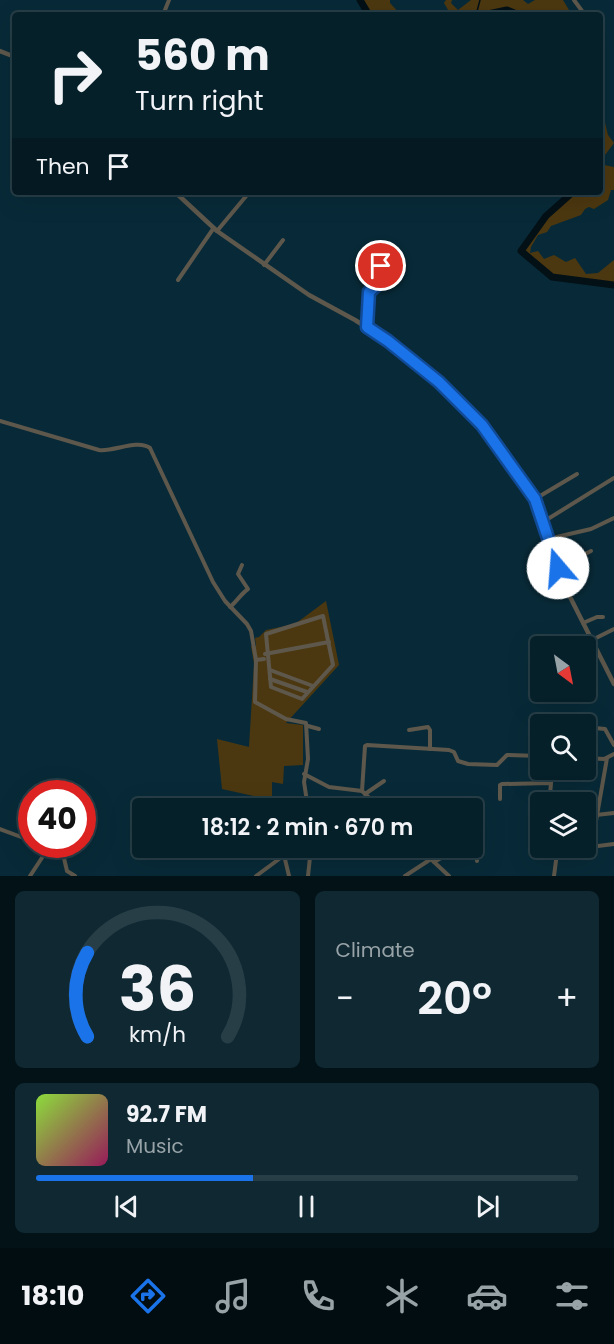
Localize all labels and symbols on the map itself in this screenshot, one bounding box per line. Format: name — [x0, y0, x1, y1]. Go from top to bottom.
pin — [355, 240, 406, 291]
position arrow — [526, 536, 590, 600]
north arrow — [530, 636, 596, 702]
speed limit sign: 40 — [18, 780, 96, 858]

